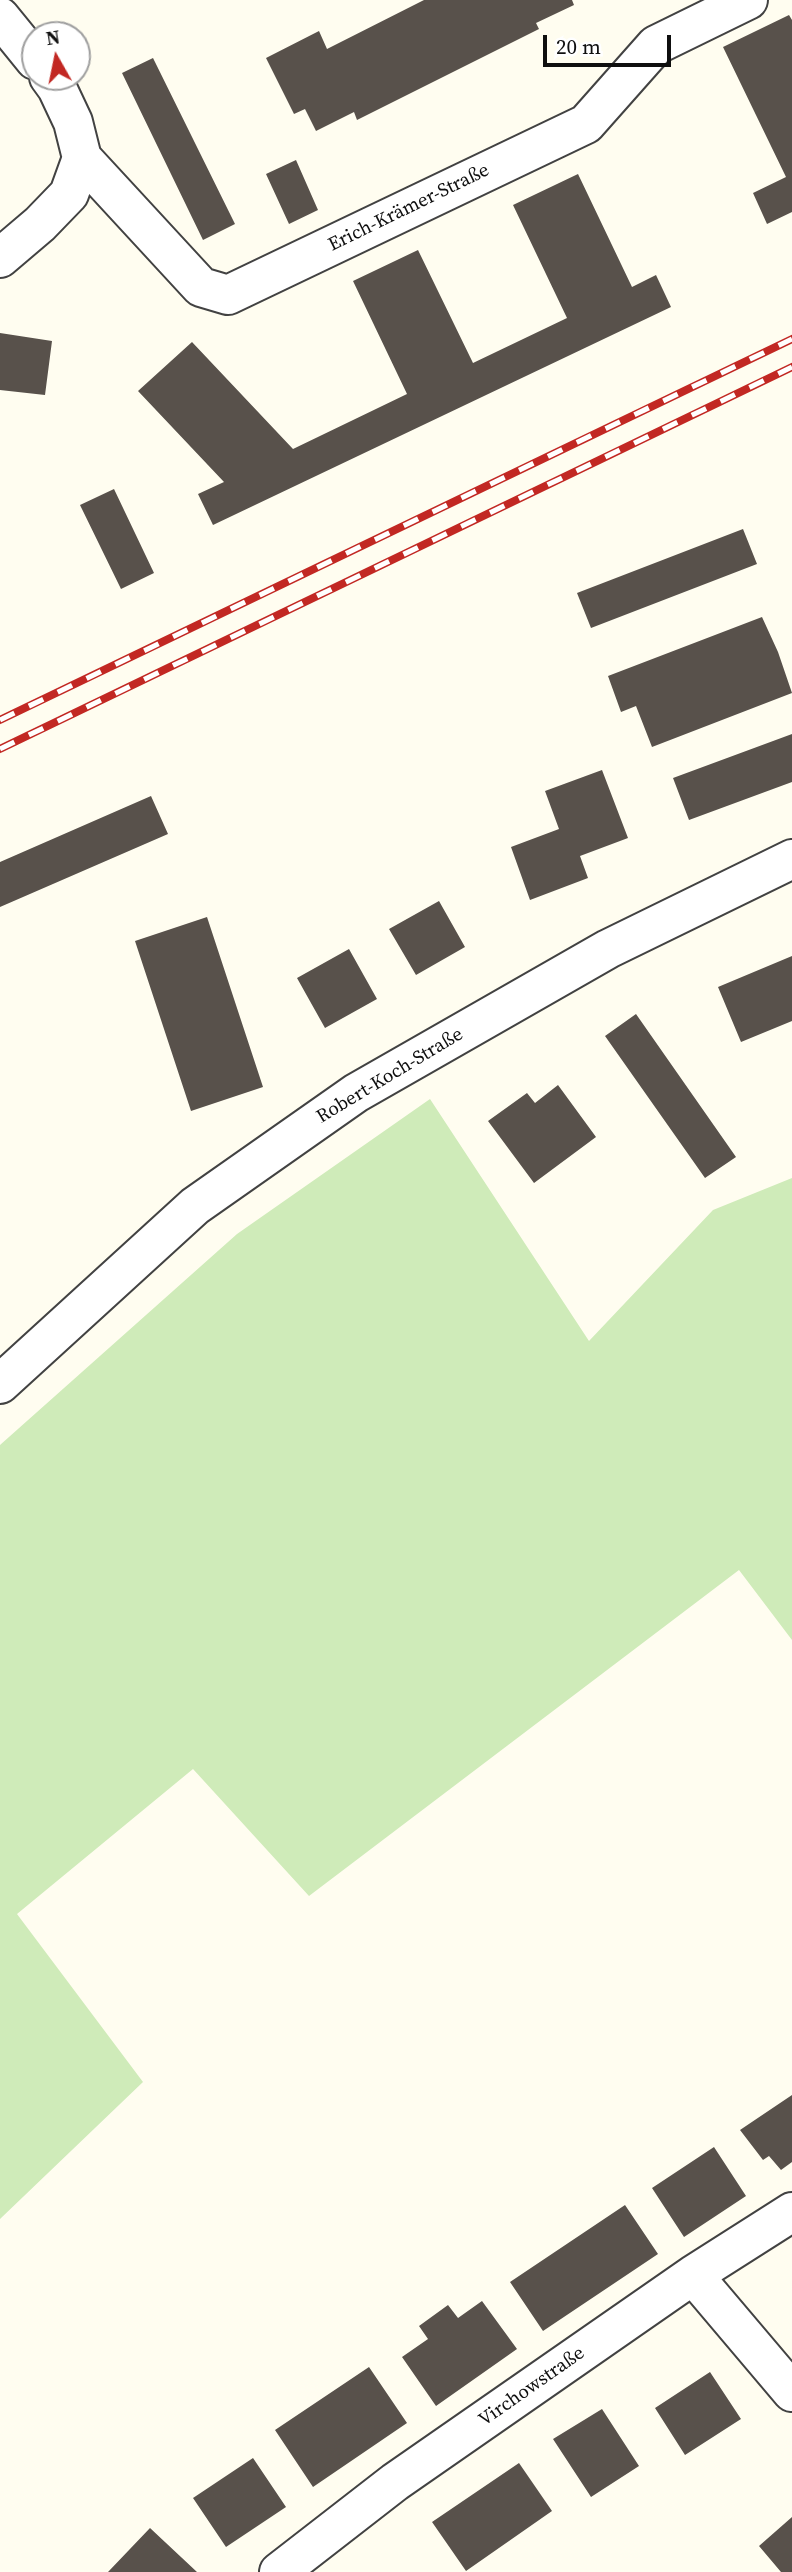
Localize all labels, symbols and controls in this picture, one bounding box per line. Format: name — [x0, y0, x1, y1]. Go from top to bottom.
north arrow — [21, 21, 91, 91]
scale bar — [547, 21, 675, 65]
text: N — [44, 23, 62, 51]
text: 20 m — [556, 32, 601, 61]
street label: Erich-Krämer-Straße — [325, 159, 493, 257]
street label: Robert-Koch-Straße — [313, 1023, 467, 1129]
street label: Virchowstraße — [475, 2342, 589, 2432]

